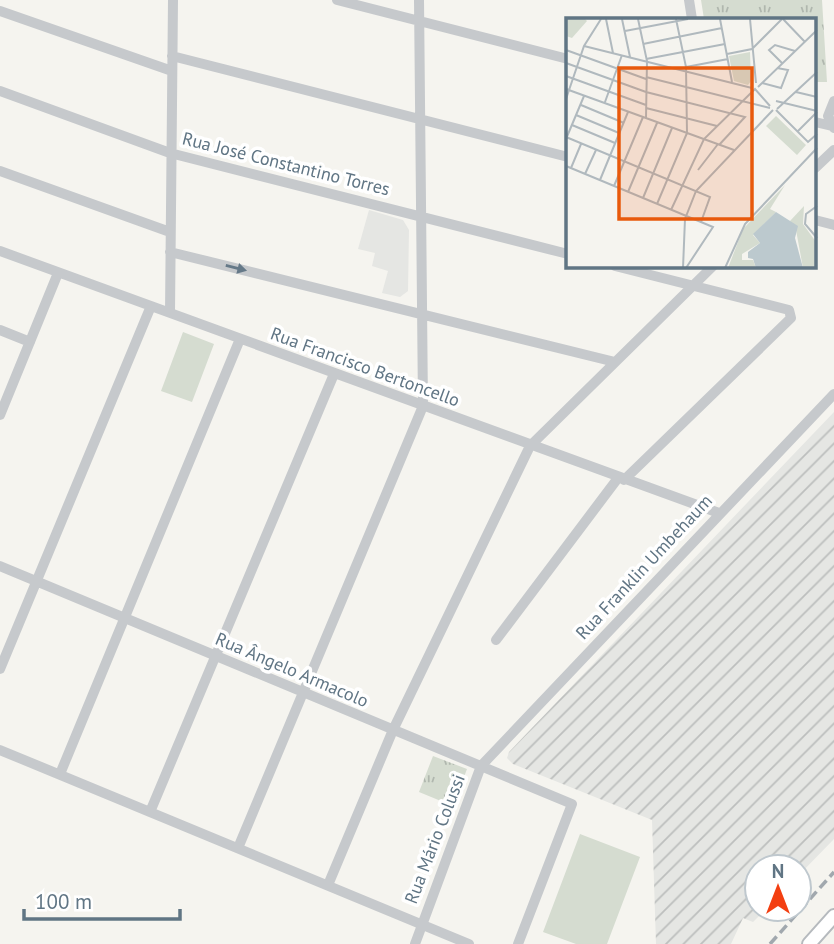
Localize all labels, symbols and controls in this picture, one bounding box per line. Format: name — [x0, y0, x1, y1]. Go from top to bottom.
inset map — [566, 18, 816, 268]
street label: Rua José Constantino Torres — [180, 127, 392, 200]
one-way arrow — [225, 263, 247, 274]
street label: Rua Francisco Bertoncello — [267, 322, 463, 411]
street label: Rua Franklin Umbehaum — [570, 489, 717, 644]
street label: Rua Ângelo Armacolo — [212, 627, 372, 712]
street label: Rua Mário Colussi — [399, 771, 470, 907]
north arrow — [743, 853, 813, 923]
text: N — [772, 859, 784, 883]
scale bar — [24, 878, 180, 922]
text: 100 m — [35, 888, 92, 915]

